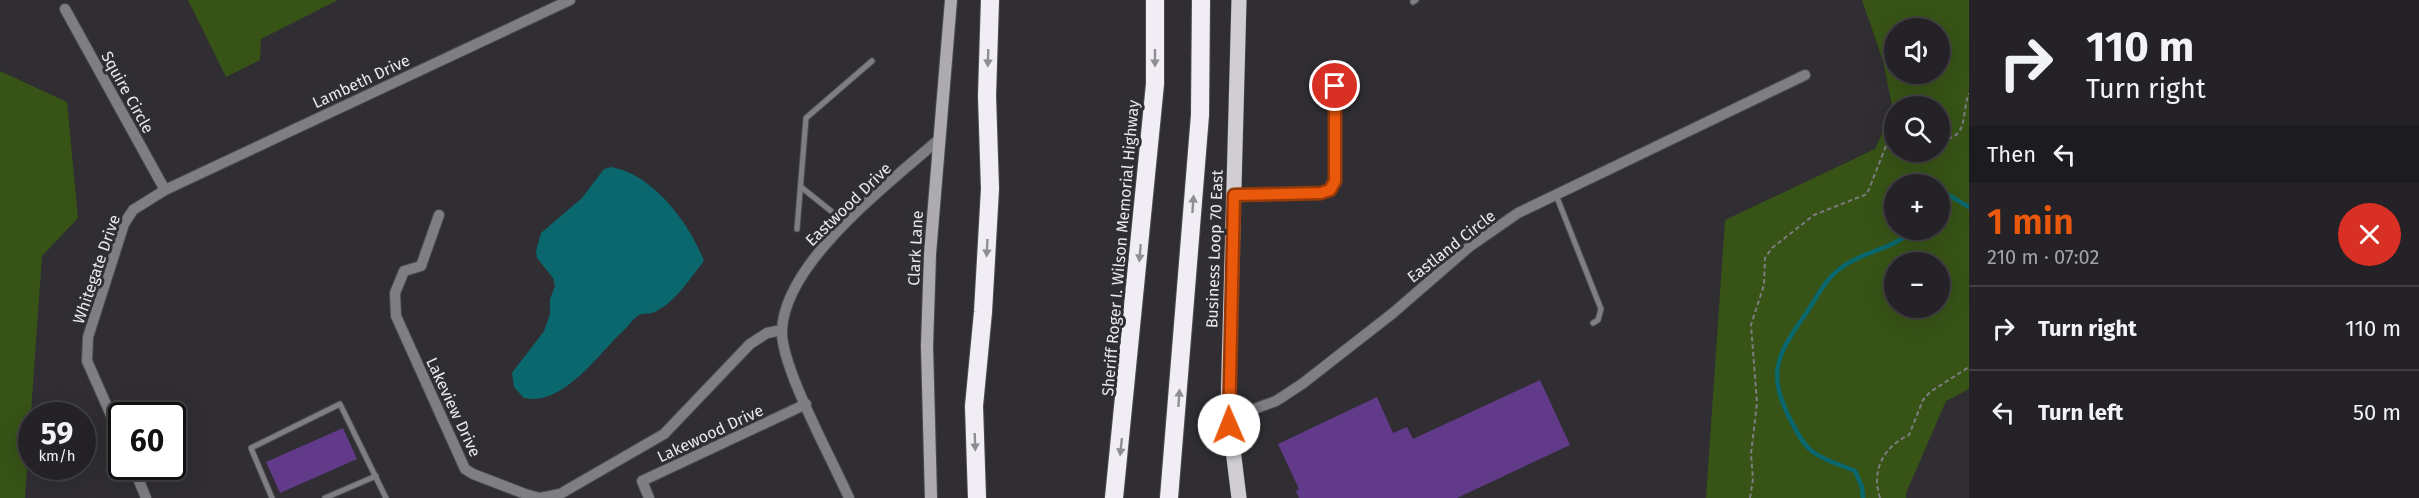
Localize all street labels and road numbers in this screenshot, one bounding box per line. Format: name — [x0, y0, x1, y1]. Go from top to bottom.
street label: Squire Circle — [97, 48, 158, 137]
street label: Lambeth Drive — [309, 51, 413, 112]
street label: Sheriff Roger I. Wilson Memorial Highway — [1098, 99, 1143, 397]
street label: Eastwood Drive — [802, 159, 895, 250]
street label: Business Loop 70 East — [1202, 169, 1227, 328]
street label: Eastland Circle — [1403, 206, 1499, 287]
street label: Clark Lane — [904, 210, 927, 286]
street label: Whitegate Drive — [69, 212, 124, 326]
street label: Lakeview Drive — [422, 354, 485, 460]
street label: Lakewood Drive — [654, 401, 766, 466]

